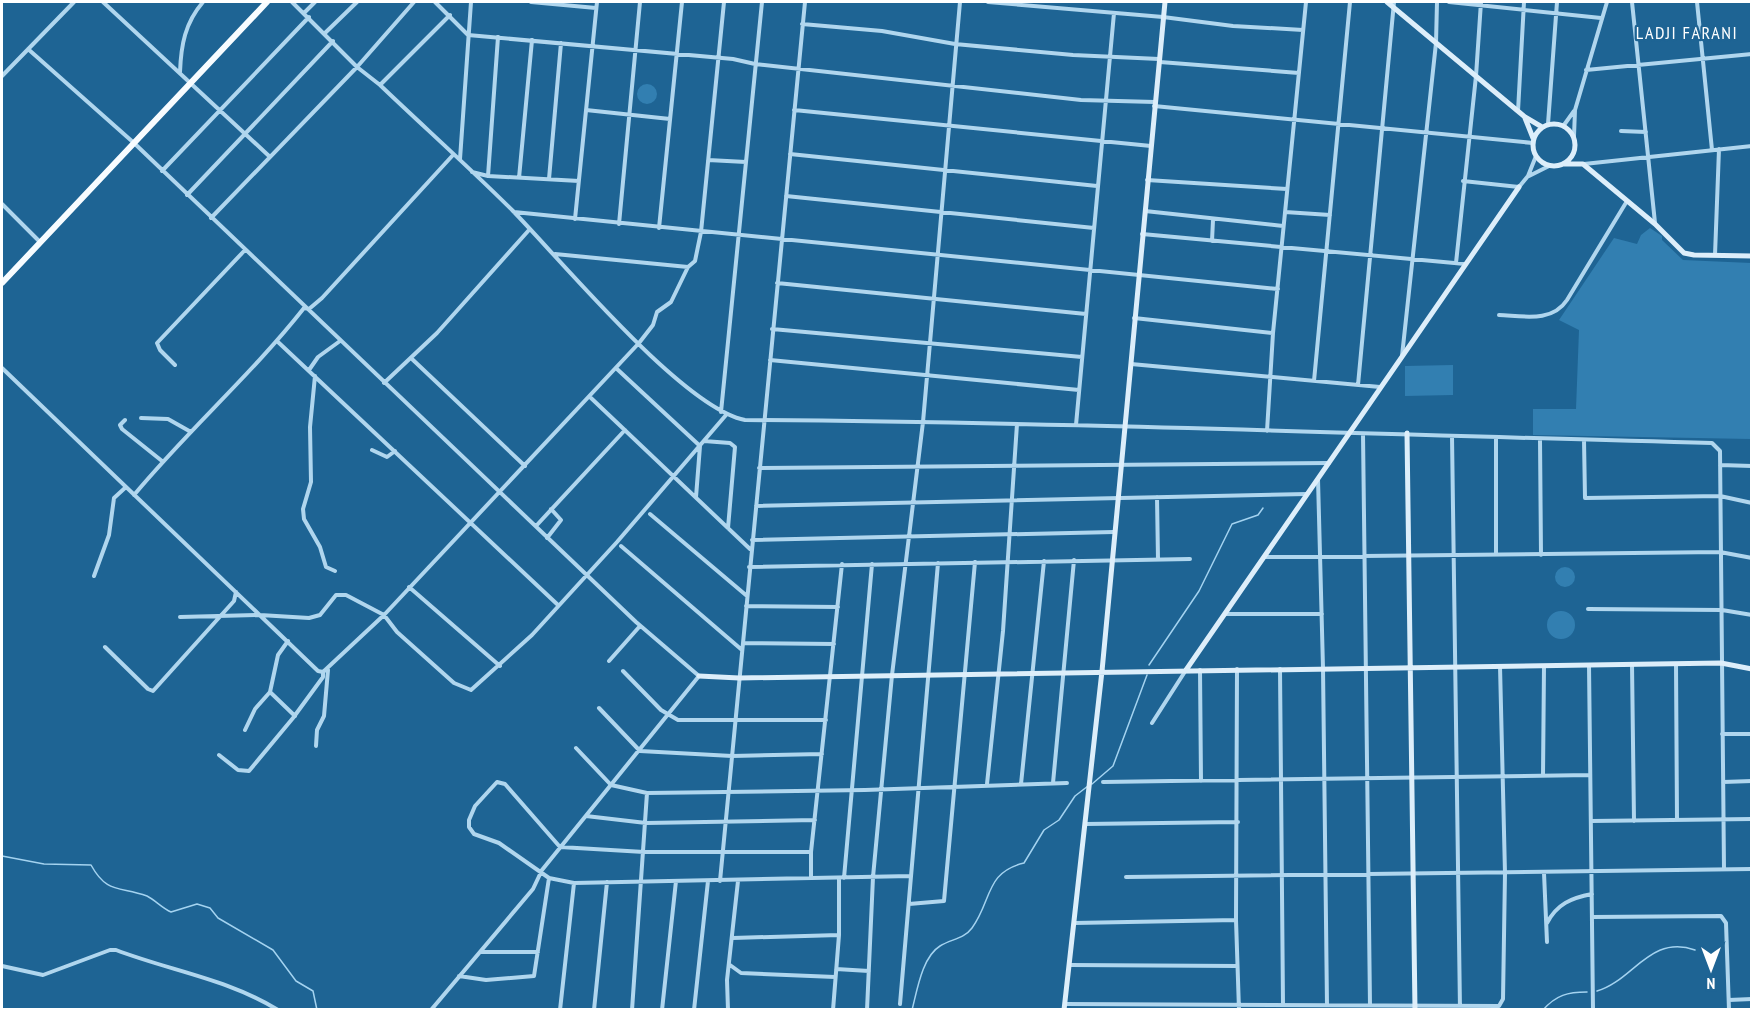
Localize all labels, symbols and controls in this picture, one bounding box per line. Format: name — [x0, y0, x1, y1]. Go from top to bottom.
district label: LADJI FARANI — [1636, 21, 1738, 44]
north arrow — [1681, 939, 1741, 999]
text: N — [1707, 974, 1715, 994]

